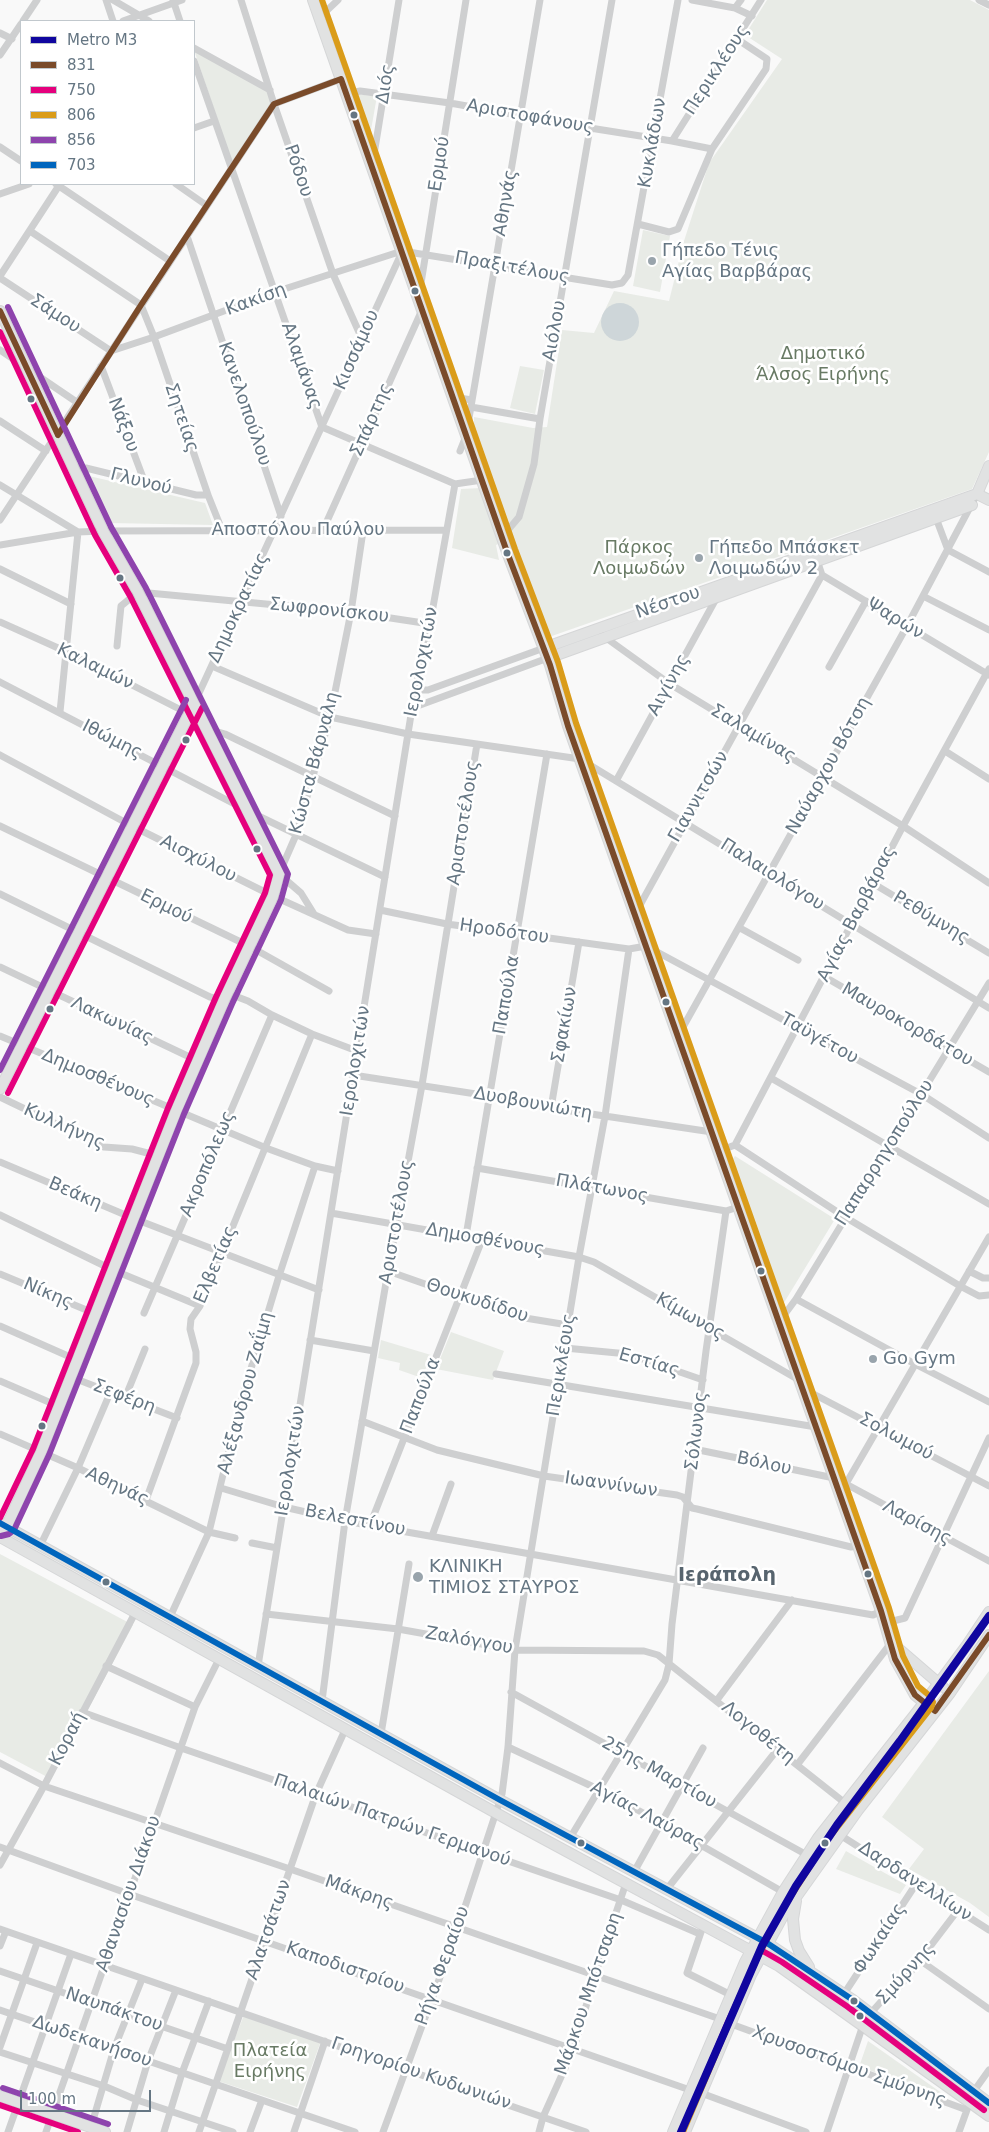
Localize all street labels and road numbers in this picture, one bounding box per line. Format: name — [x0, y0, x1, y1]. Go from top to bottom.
street label: Περικλέους — [680, 21, 754, 119]
street label: Διός — [372, 63, 400, 105]
street label: Αριστοφάνους — [465, 95, 595, 139]
street label: Κυκλάδων — [634, 96, 672, 190]
street label: Ερμού — [425, 135, 455, 193]
street label: Ρόδου — [279, 142, 317, 200]
street label: Αθηνάς — [490, 168, 522, 238]
street label: Πραξιτέλους — [453, 247, 571, 289]
street label: Κακίση — [223, 279, 289, 321]
street label: Σάμου — [26, 290, 84, 338]
street label: Αιόλου — [539, 299, 571, 363]
street label: Κισσάμου — [330, 307, 384, 393]
street label: Αλαμάνας — [276, 320, 326, 412]
street label: Κανελοπούλου — [213, 339, 275, 469]
street label: Σπάρτης — [346, 380, 398, 460]
street label: Σητείας — [159, 381, 203, 455]
street label: Νάξου — [103, 395, 143, 455]
street label: Γλυνού — [108, 464, 174, 500]
street label: Αποστόλου Παύλου — [211, 519, 385, 541]
street label: Δημοκρατίας — [204, 549, 274, 667]
street label: Νέστου — [633, 582, 703, 624]
street label: Σωφρονίσκου — [268, 594, 390, 628]
street label: Ψαρών — [863, 594, 927, 644]
street label: Ιερολοχιτών — [401, 605, 443, 719]
street label: Καλαμών — [53, 639, 137, 695]
street label: Αιγίνης — [643, 650, 695, 720]
street label: Κώστα Βάρναλη — [286, 690, 344, 836]
street label: Ναύαρχου Βότση — [782, 694, 876, 838]
street label: Σαλαμίνας — [706, 700, 800, 768]
street label: Ιθώμης — [78, 716, 146, 764]
street label: Γιαννιτσών — [664, 748, 734, 846]
street label: Αριστοτέλους — [443, 759, 485, 887]
street label: Αισχύλου — [156, 831, 240, 887]
street label: Παλαιολόγου — [716, 834, 828, 916]
street label: Αγίας Βαρβάρας — [813, 842, 901, 986]
street label: Ερμού — [136, 885, 196, 929]
street label: Ρεθύμνης — [889, 887, 973, 949]
street label: Ηροδότου — [458, 915, 550, 949]
street label: Παπούλα — [489, 954, 525, 1036]
street label: Μαυροκορδάτου — [837, 979, 977, 1071]
street label: Σφακίων — [548, 985, 582, 1065]
street label: Λακωνίας — [67, 993, 157, 1049]
street label: Ιερολοχιτών — [337, 1004, 375, 1118]
street label: Ταϋγέτου — [776, 1009, 862, 1069]
street label: Δημοσθένους — [38, 1045, 158, 1111]
street label: Παπαρρηγοπούλου — [831, 1076, 939, 1230]
street label: Δυοβουνιώτη — [472, 1083, 594, 1125]
street label: Κυλλήνης — [20, 1099, 108, 1155]
street label: Ακροπόλεως — [176, 1108, 240, 1220]
street label: Αριστοτέλους — [375, 1158, 419, 1286]
street label: Πλάτωνος — [554, 1170, 650, 1208]
street label: Βεάκη — [45, 1173, 105, 1215]
street label: Δημοσθένους — [424, 1219, 546, 1261]
street label: Ελβετίας — [190, 1223, 242, 1307]
street label: Νίκης — [20, 1274, 76, 1314]
street label: Θουκυδίδου — [423, 1274, 531, 1328]
street label: Κίμωνος — [652, 1289, 728, 1345]
street label: Αλέξανδρου Ζαΐμη — [214, 1309, 278, 1477]
street label: Περικλέους — [543, 1312, 581, 1418]
street label: Εστίας — [616, 1344, 682, 1382]
street label: Παπούλα — [397, 1355, 445, 1437]
street label: Σεφέρη — [90, 1375, 158, 1419]
street label: Σόλωνος — [681, 1390, 713, 1472]
street label: Ιερολοχιτών — [272, 1404, 310, 1518]
street label: Σολωμού — [855, 1408, 937, 1466]
street label: Βόλου — [735, 1448, 793, 1480]
street label: Αθηνάς — [82, 1463, 152, 1511]
street label: Ιωαννίνων — [563, 1468, 659, 1502]
street label: Λαρίσης — [879, 1496, 955, 1550]
street label: Βελεστίνου — [303, 1501, 407, 1541]
street label: Ζαλόγγου — [424, 1623, 514, 1659]
street label: Λογοθέτη — [717, 1697, 799, 1769]
street label: Κοραή — [45, 1708, 91, 1770]
street label: 25ης Μαρτίου — [598, 1733, 720, 1813]
street label: Παλαιών Πατρών Γερμανού — [271, 1770, 513, 1872]
street label: Αγίας Λαύρας — [586, 1777, 708, 1855]
street label: Αθανασίου Διάκου — [92, 1813, 166, 1975]
street label: Δαρδανελλίων — [854, 1837, 976, 1927]
street label: Μάκρης — [322, 1871, 396, 1915]
street label: Αλατσάτων — [242, 1877, 296, 1983]
street label: Φωκαίας — [849, 1899, 911, 1979]
street label: Ρήγα Φεραίου — [411, 1903, 475, 2029]
street label: Μάρκου Μπότσαρη — [551, 1910, 627, 2078]
street label: Καποδιστρίου — [283, 1938, 407, 1998]
street label: Σμύρνης — [872, 1938, 940, 2010]
street label: Ναυπάκτου — [63, 1983, 165, 2037]
street label: Δωδεκανήσου — [29, 2011, 155, 2073]
street label: Χρυσοστόμου Σμύρνης — [749, 2022, 949, 2112]
street label: Γρηγορίου Κυδωνιών — [328, 2033, 514, 2115]

